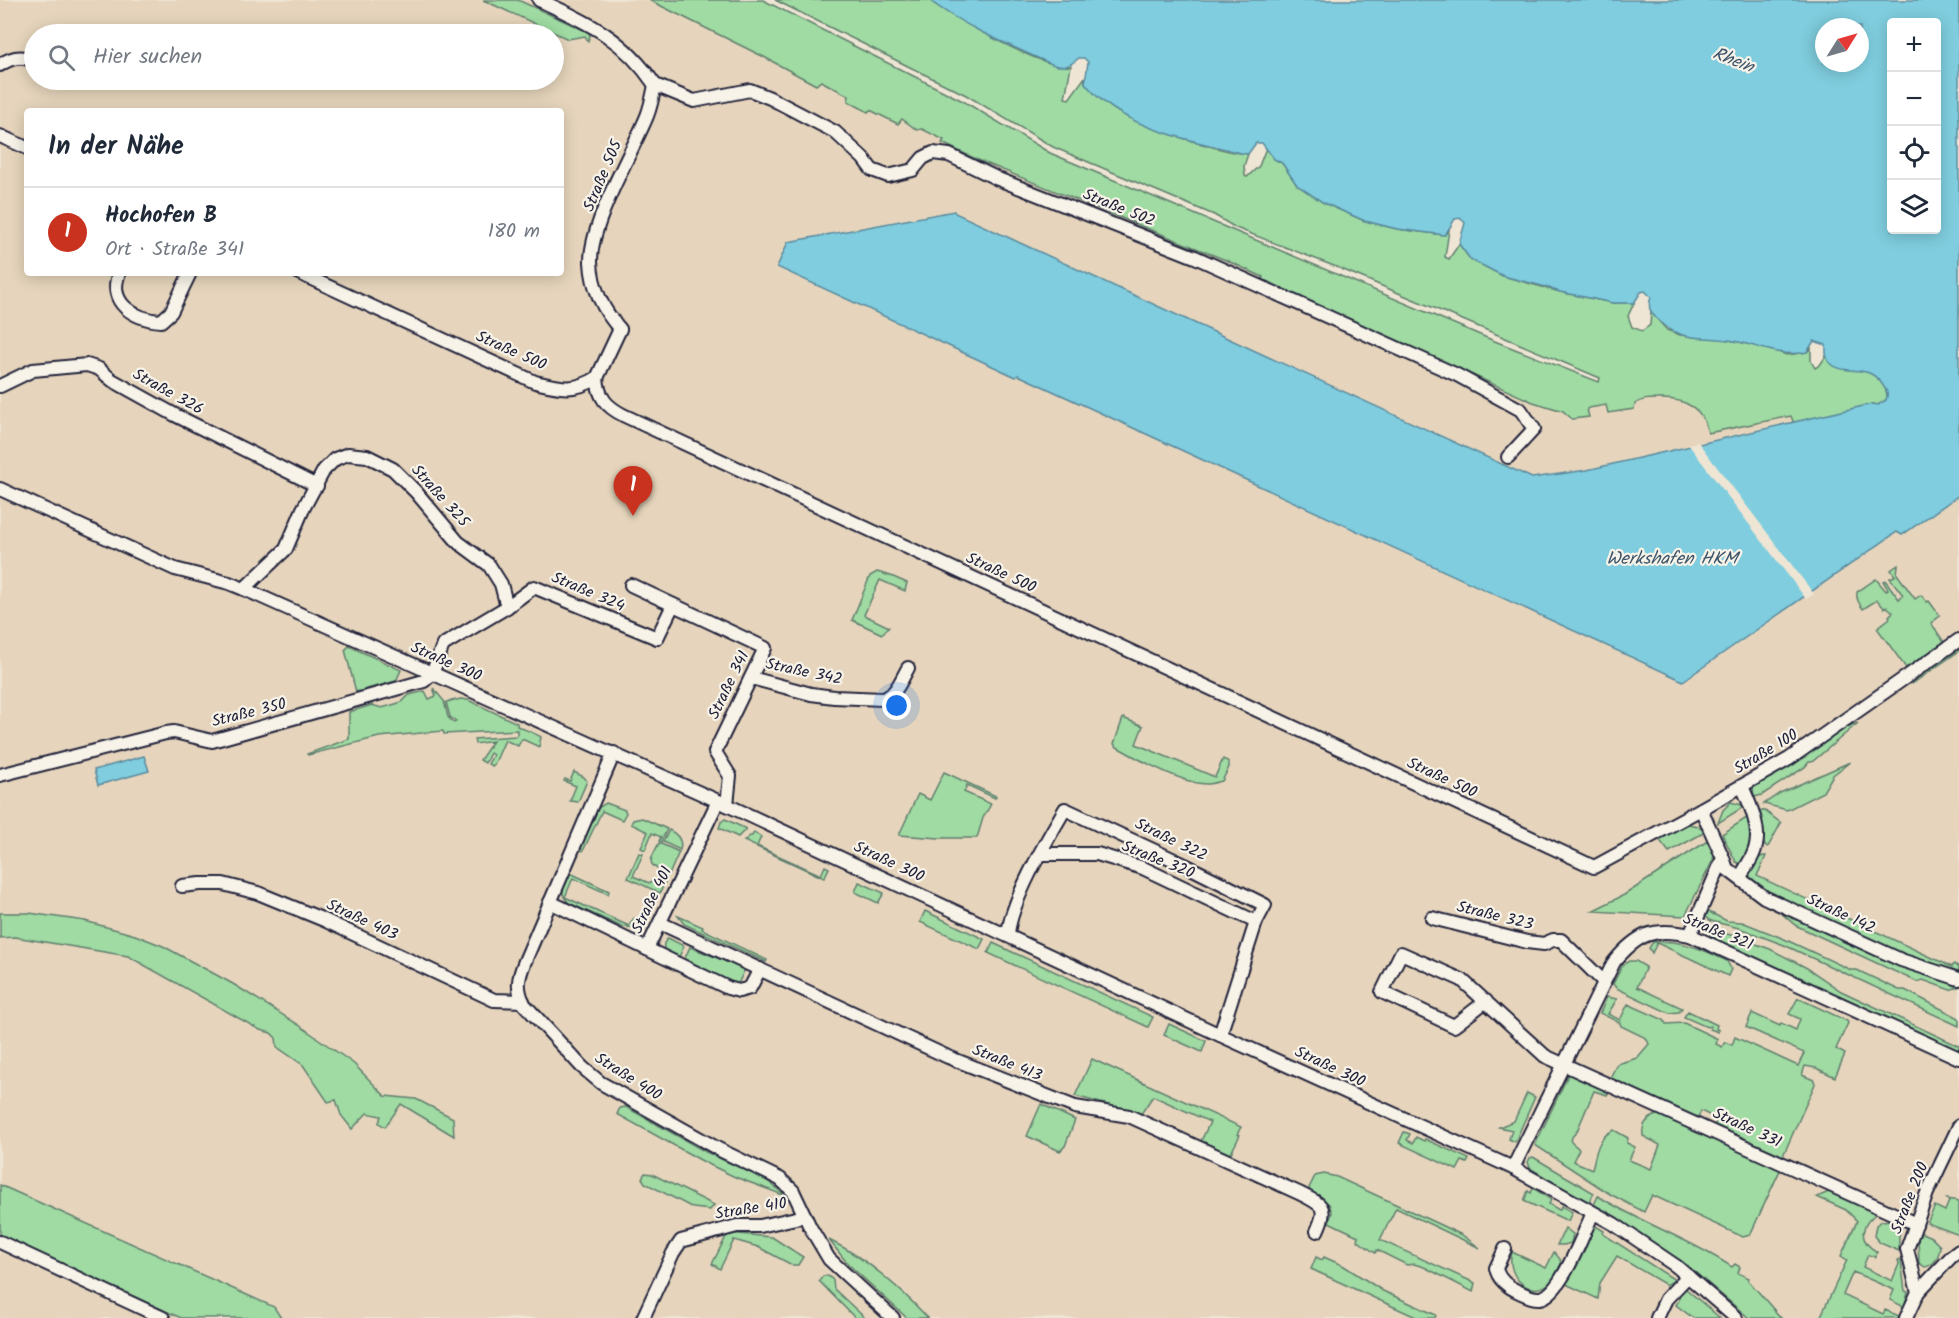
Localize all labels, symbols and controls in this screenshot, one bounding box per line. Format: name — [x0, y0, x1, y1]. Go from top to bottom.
north arrow — [1815, 18, 1869, 72]
map controls — [1887, 18, 1941, 234]
button: + — [1887, 18, 1941, 72]
search box — [24, 24, 564, 90]
text: Hier suchen — [93, 40, 202, 75]
water label: Rhein — [1708, 40, 1759, 83]
icon: search — [45, 41, 78, 74]
button: − — [1887, 72, 1941, 126]
text: In der Nähe — [48, 126, 184, 168]
button: locate — [1887, 126, 1941, 180]
street label: Straße 505 — [577, 135, 630, 216]
button: layers — [1887, 180, 1941, 234]
street label: Straße 502 — [1079, 182, 1159, 234]
text: Hochofen B — [105, 199, 217, 234]
text: 1 — [64, 216, 71, 248]
text: 180 m — [488, 216, 540, 248]
text: Ort · Straße 341 — [105, 234, 244, 266]
street label: Straße 500 — [472, 324, 550, 378]
street label: Straße 326 — [128, 362, 208, 422]
street label: Straße 325 — [405, 459, 476, 534]
pin: 1 — [614, 466, 652, 516]
water label: Werkshafen HKM — [1607, 545, 1741, 574]
street label: Straße 500 — [962, 546, 1040, 600]
street label: Straße 324 — [547, 565, 629, 619]
street label: Straße 300 — [406, 635, 486, 689]
street label: Straße 341 — [702, 647, 756, 723]
street label: Straße 342 — [763, 652, 845, 692]
your location — [882, 691, 911, 720]
street label: Straße 350 — [209, 692, 289, 734]
street label: Straße 100 — [1729, 723, 1803, 781]
street label: Straße 500 — [1403, 751, 1481, 805]
street label: Straße 322 — [1130, 812, 1212, 868]
street label: Straße 320 — [1118, 834, 1198, 886]
street label: Straße 300 — [849, 835, 929, 889]
street label: Straße 401 — [625, 862, 679, 938]
street label: Straße 142 — [1802, 887, 1880, 941]
street label: Straße 403 — [322, 893, 402, 947]
street label: Straße 323 — [1454, 894, 1536, 938]
street label: Straße 321 — [1679, 907, 1757, 957]
street label: Straße 413 — [968, 1038, 1046, 1088]
street label: Straße 300 — [1290, 1040, 1370, 1094]
street label: Straße 400 — [589, 1046, 667, 1108]
street label: Straße 331 — [1708, 1101, 1786, 1155]
street label: Straße 200 — [1884, 1158, 1936, 1238]
street label: Straße 410 — [713, 1191, 789, 1227]

